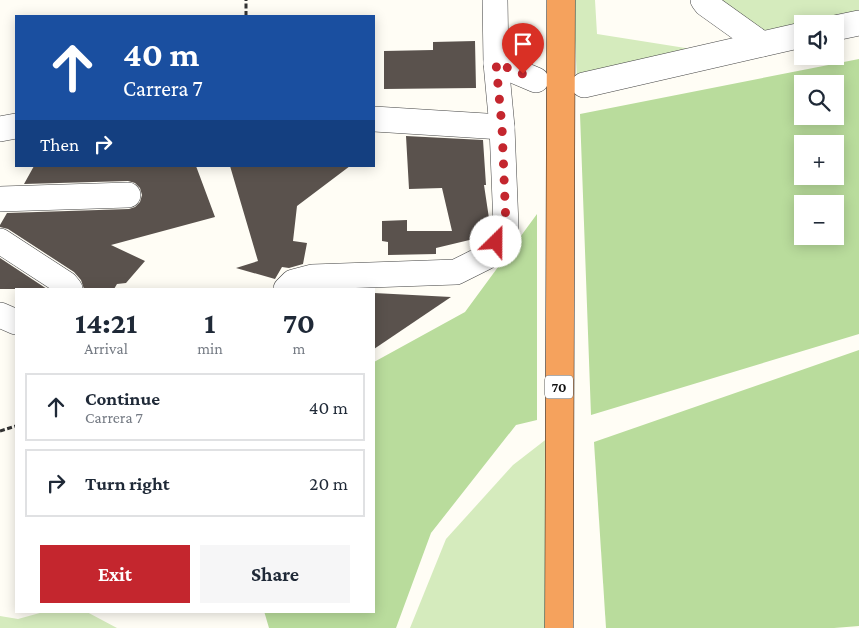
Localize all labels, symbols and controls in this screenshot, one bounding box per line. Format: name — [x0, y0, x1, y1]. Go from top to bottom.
map controls — [794, 15, 844, 245]
button: sound — [794, 15, 844, 65]
pin — [502, 23, 544, 74]
icon: arrive — [509, 30, 537, 58]
icon: ahead — [40, 35, 105, 100]
text: 40 m — [123, 35, 200, 74]
button: search — [794, 75, 844, 125]
text: Carrera 7 — [123, 76, 203, 101]
icon: right — [89, 130, 117, 158]
text: Then — [40, 134, 79, 155]
button: + — [794, 135, 844, 185]
button: − — [794, 195, 844, 245]
position arrow — [469, 215, 521, 267]
text: 14:21 — [75, 306, 137, 339]
text: 1 — [204, 306, 216, 339]
text: 70 — [283, 306, 315, 339]
text: Arrival — [84, 340, 128, 357]
text: min — [197, 340, 223, 357]
text: m — [292, 340, 305, 357]
road number: 70 — [545, 376, 573, 398]
text: Continue — [85, 388, 160, 409]
icon: ahead — [42, 393, 70, 421]
text: 40 m — [309, 397, 348, 418]
text: Carrera 7 — [85, 409, 143, 426]
icon: right — [42, 469, 70, 497]
text: Turn right — [85, 473, 170, 494]
text: 20 m — [309, 473, 348, 494]
button: Exit — [40, 545, 190, 603]
button: Share — [200, 545, 350, 603]

